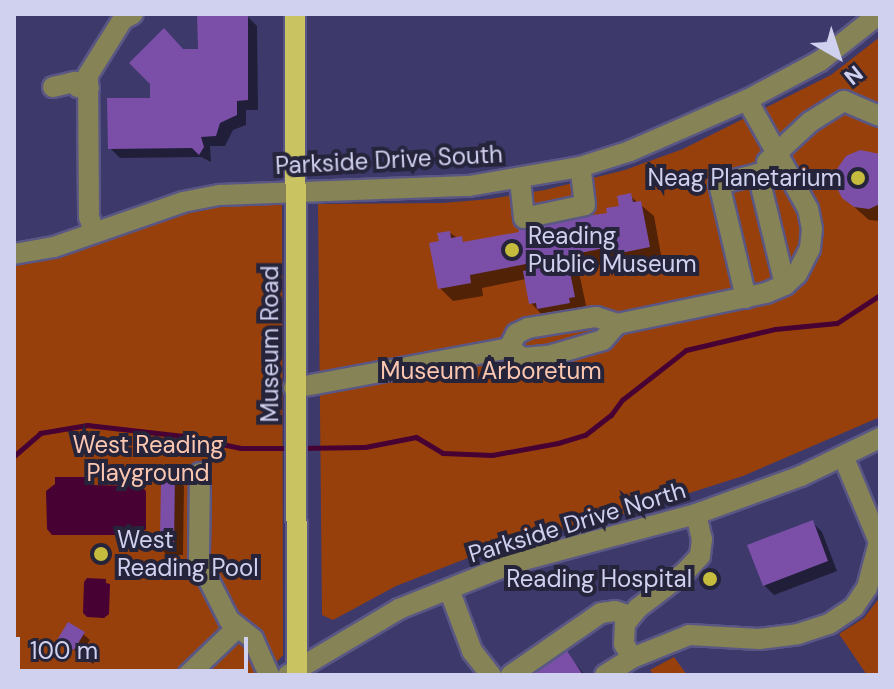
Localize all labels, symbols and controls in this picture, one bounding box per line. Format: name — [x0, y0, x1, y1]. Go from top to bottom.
north arrow — [798, 16, 878, 96]
text: N — [838, 59, 869, 91]
street label: Parkside Drive South — [274, 140, 504, 180]
place label: Neag Planetarium — [647, 164, 842, 192]
marker: Neag Planetarium — [849, 169, 867, 187]
place label: Reading Public Museum — [528, 222, 697, 278]
marker: Reading Public Museum — [503, 241, 521, 259]
street label: Museum Road — [256, 265, 284, 423]
park label: Museum Arboretum — [380, 357, 602, 385]
park label: West Reading Playground — [72, 431, 224, 487]
street label: Parkside Drive North — [465, 475, 689, 569]
place label: West Reading Pool — [117, 526, 259, 582]
marker: West Reading Pool — [92, 545, 110, 563]
place label: Reading Hospital — [506, 565, 692, 593]
marker: Reading Hospital — [699, 568, 721, 590]
scale bar — [20, 621, 252, 671]
text: 100 m — [30, 635, 98, 666]

